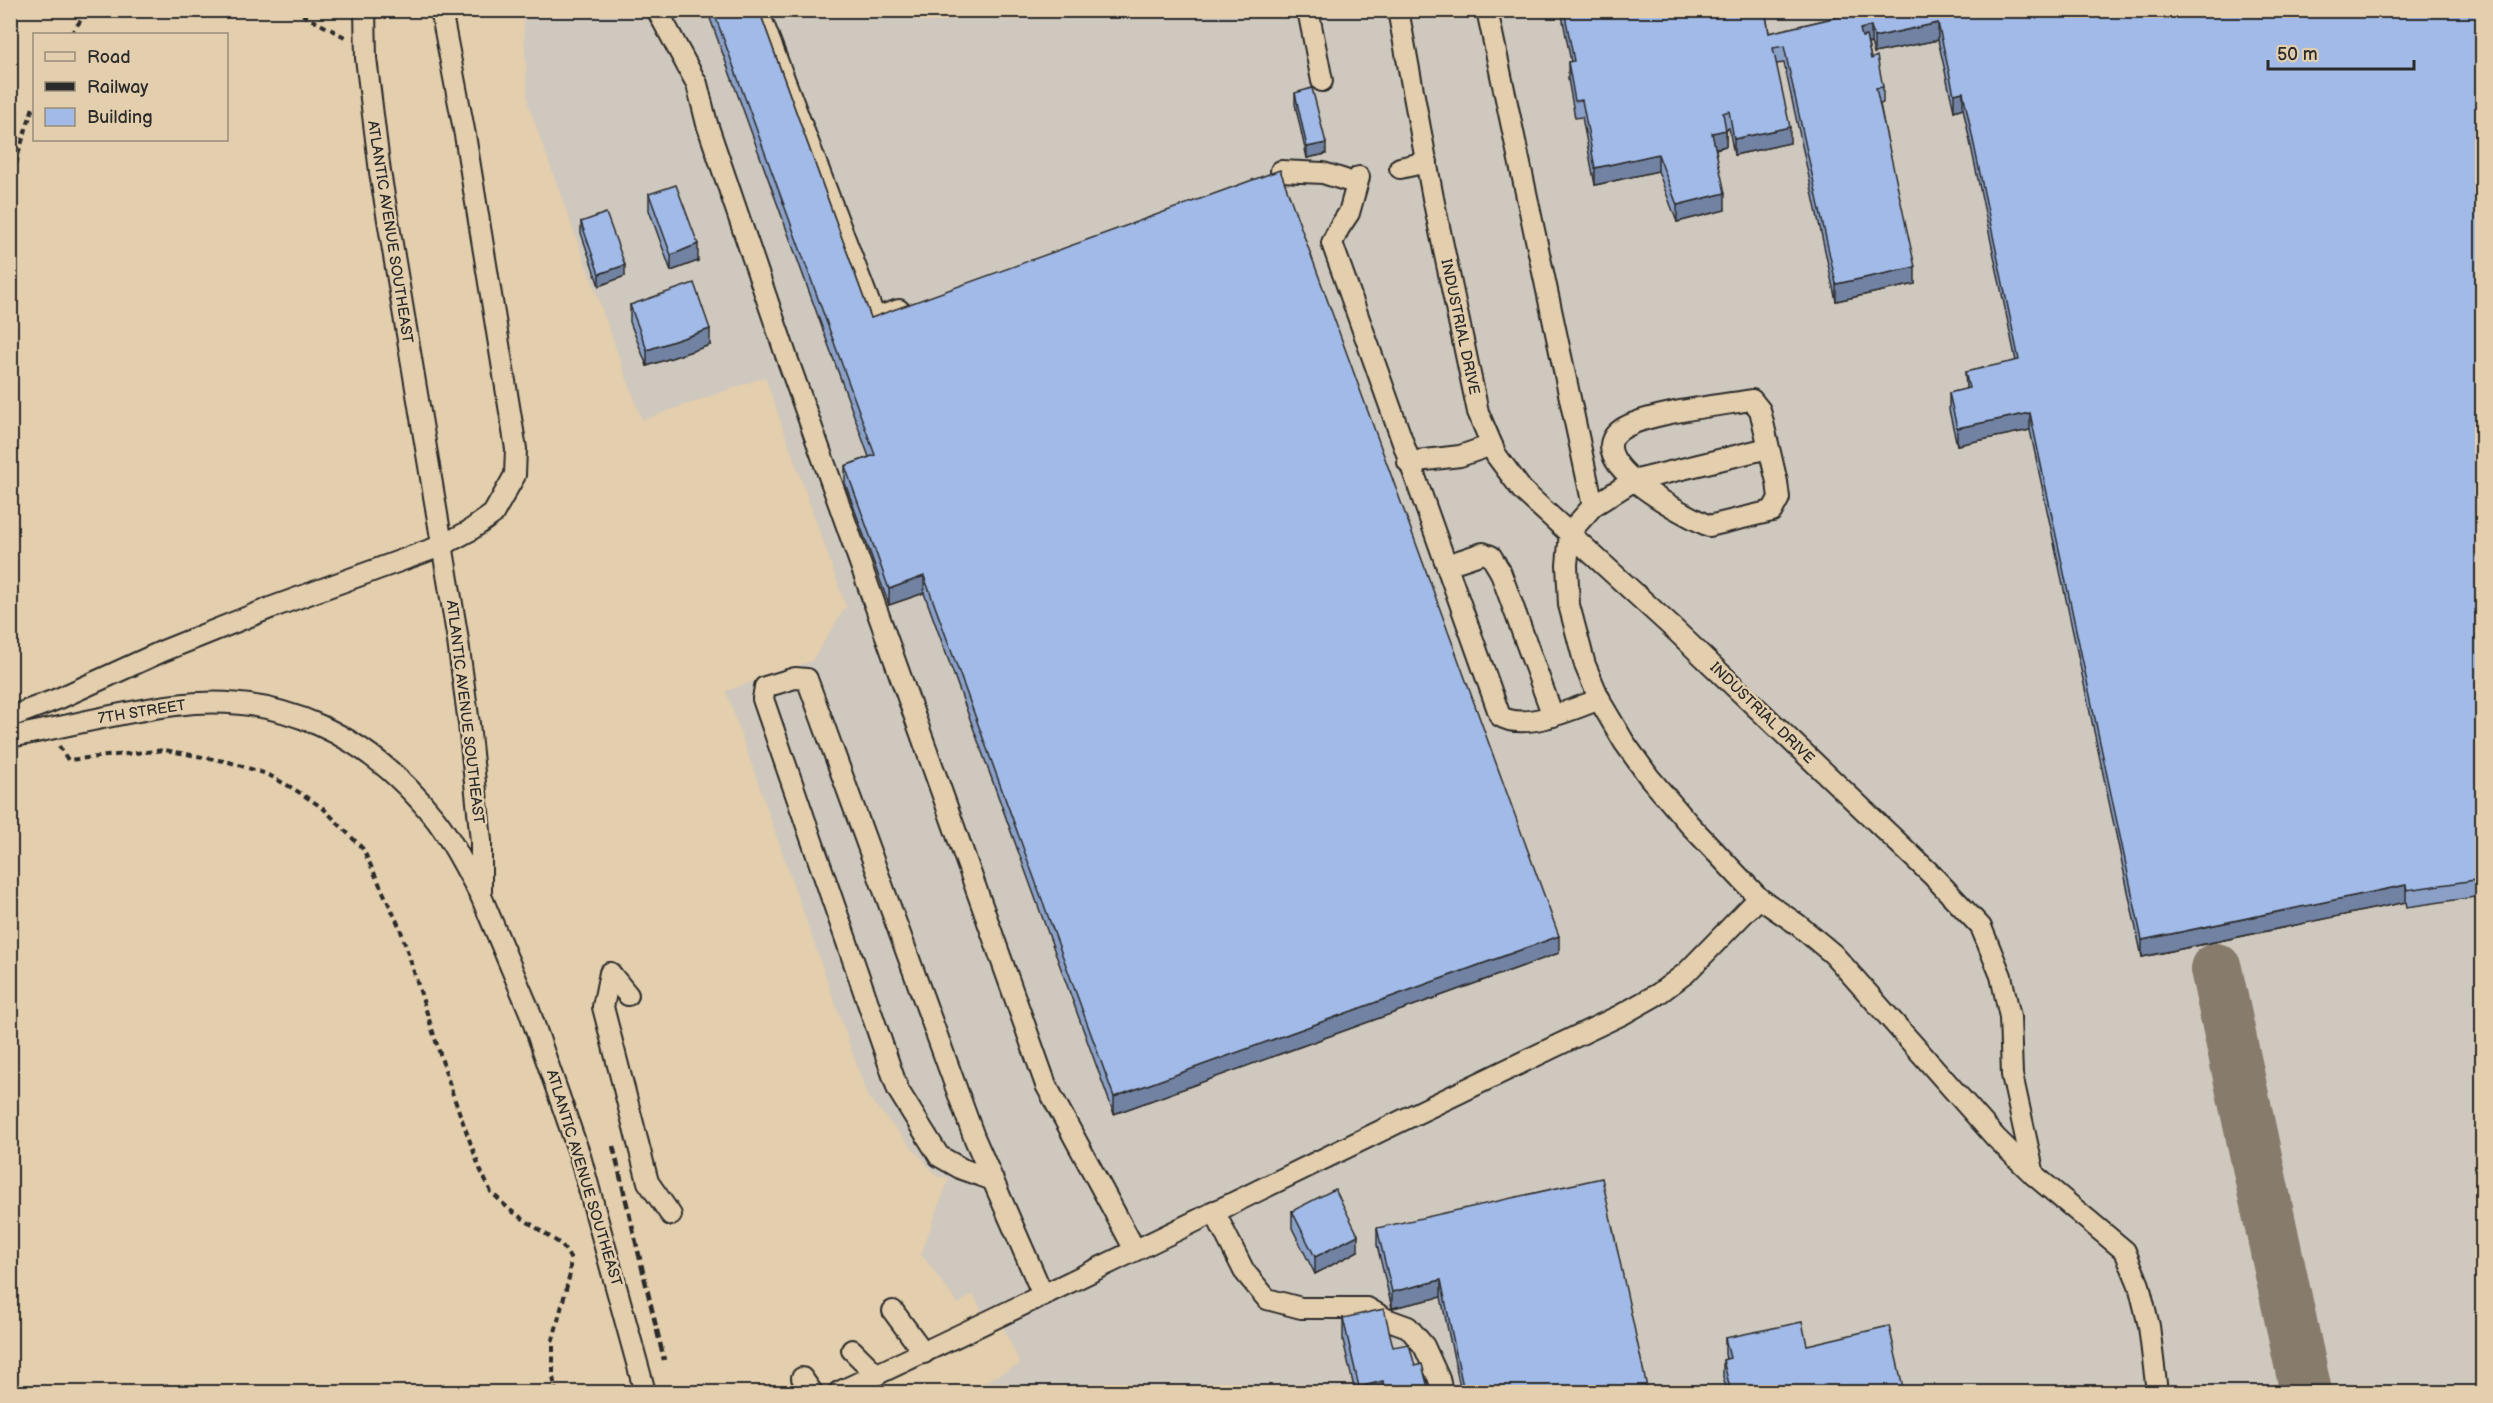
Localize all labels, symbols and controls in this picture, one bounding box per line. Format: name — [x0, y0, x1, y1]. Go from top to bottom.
legend — [33, 33, 228, 141]
scale bar — [2268, 33, 2414, 71]
text: 50 m — [2277, 44, 2318, 65]
text: Road — [87, 47, 131, 68]
text: Railway — [87, 77, 149, 98]
text: Building — [87, 107, 153, 128]
street label: ATLANTIC AVENUE SOUTHEAST — [363, 119, 417, 345]
street label: INDUSTRIAL DRIVE — [1436, 257, 1484, 397]
street label: ATLANTIC AVENUE SOUTHEAST — [442, 599, 488, 825]
street label: INDUSTRIAL DRIVE — [1706, 658, 1818, 768]
street label: 7TH STREET — [97, 696, 187, 728]
street label: ATLANTIC AVENUE SOUTHEAST — [542, 1067, 626, 1289]

